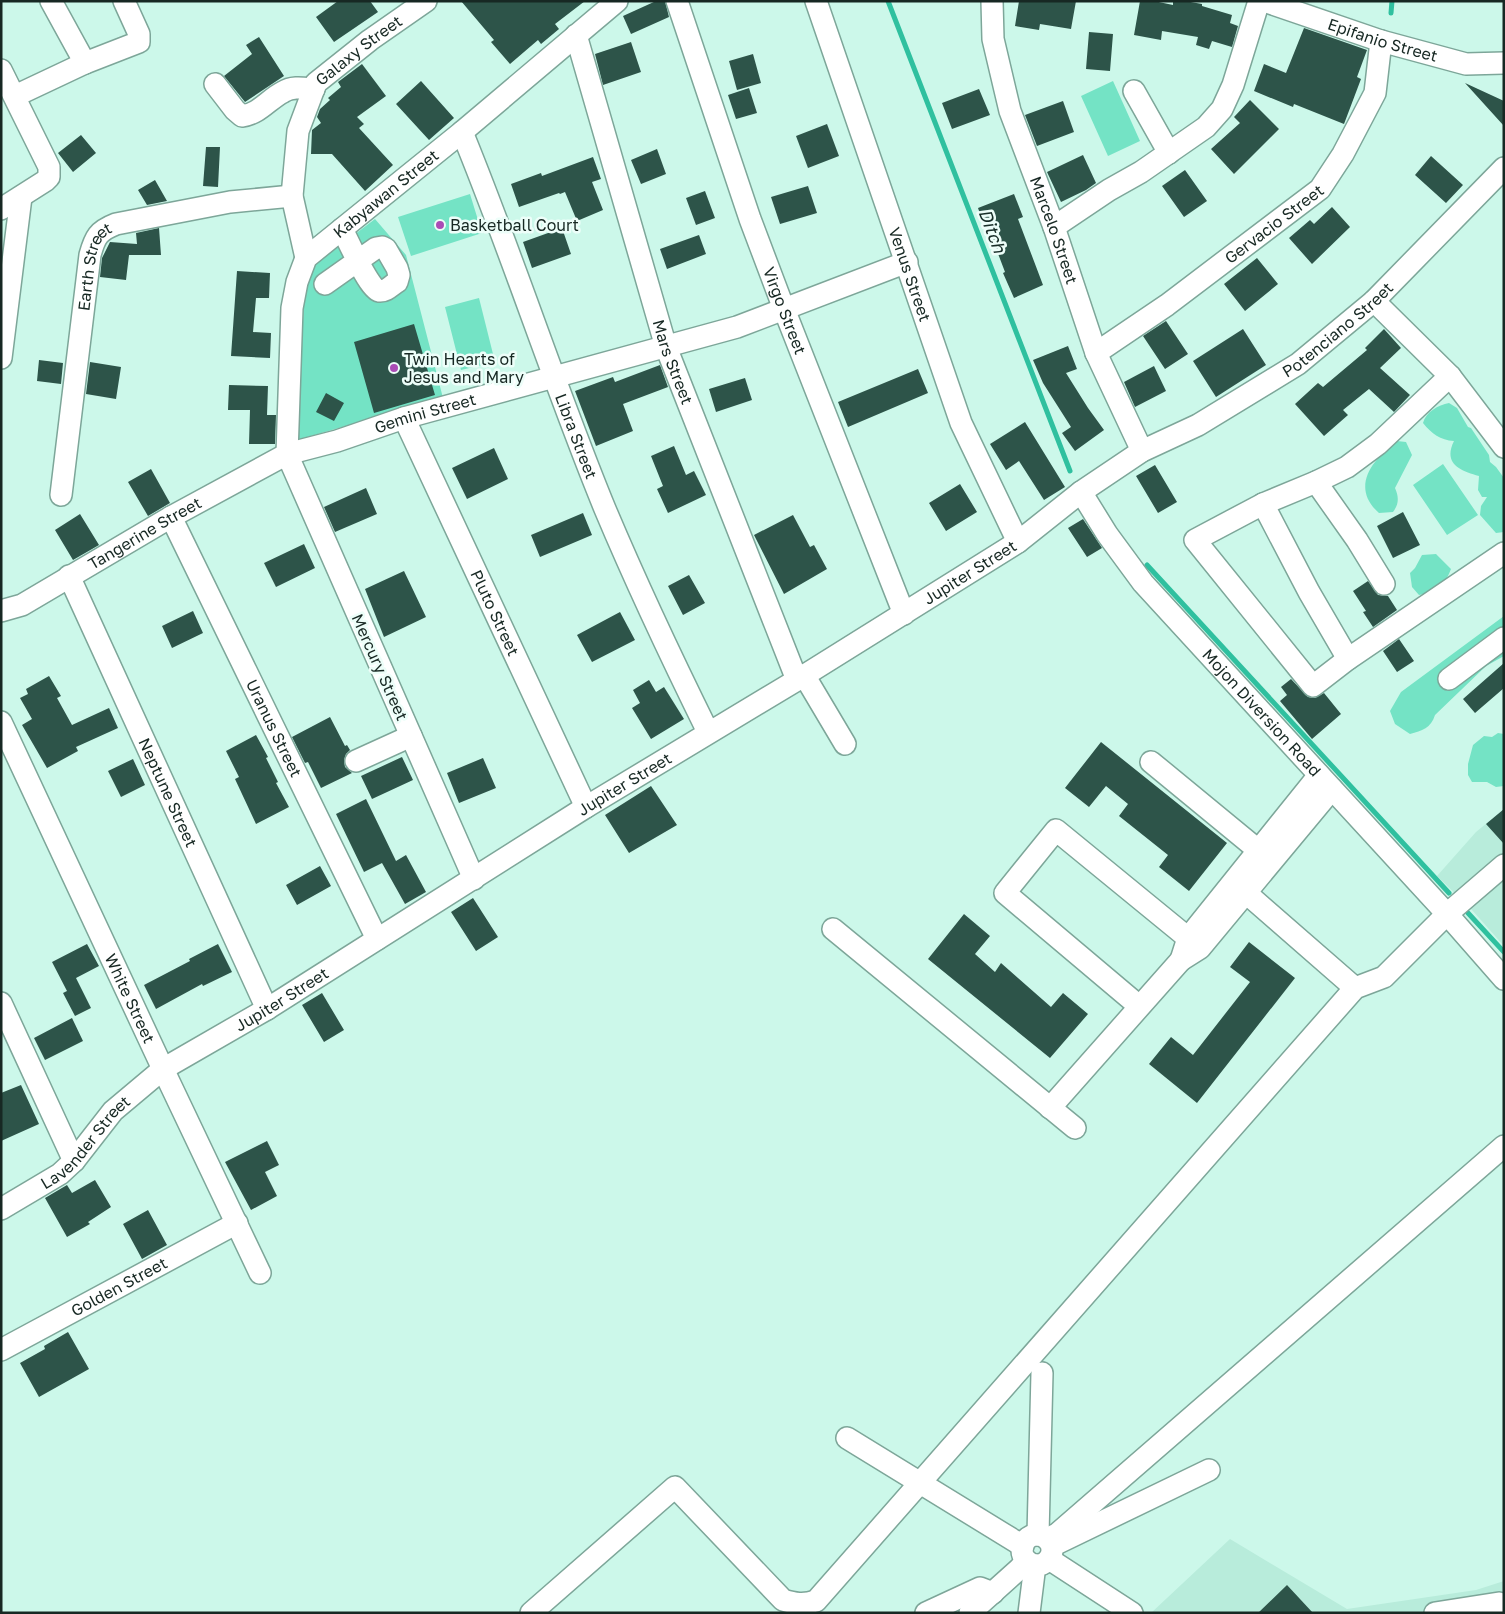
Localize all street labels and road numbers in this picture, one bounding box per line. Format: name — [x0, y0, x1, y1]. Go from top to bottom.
street label: Galaxy Street — [311, 11, 406, 90]
street label: Epifanio Street — [1325, 14, 1440, 66]
street label: Kabyawan Street — [329, 145, 442, 242]
street label: Marcelo Street — [1026, 173, 1082, 287]
street label: Gervacio Street — [1221, 180, 1327, 268]
street label: Earth Street — [73, 218, 115, 312]
street label: Venus Street — [884, 225, 935, 324]
street label: Virgo Street — [759, 264, 811, 357]
street label: Potenciano Street — [1278, 278, 1397, 381]
street label: Mars Street — [649, 317, 698, 407]
street label: Gemini Street — [372, 389, 478, 437]
street label: Libra Street — [551, 391, 602, 482]
street label: Tangerine Street — [84, 493, 205, 574]
street label: Jupiter Street — [919, 536, 1020, 609]
street label: Pluto Street — [466, 567, 524, 659]
street label: Mercury Street — [348, 611, 412, 723]
street label: Mojon Diversion Road — [1198, 644, 1326, 780]
street label: Uranus Street — [242, 676, 306, 780]
street label: Neptune Street — [134, 735, 202, 850]
street label: Jupiter Street — [574, 748, 675, 820]
street label: White Street — [101, 950, 160, 1046]
street label: Jupiter Street — [231, 963, 332, 1035]
street label: Lavender Street — [37, 1091, 134, 1193]
street label: Golden Street — [67, 1253, 171, 1320]

